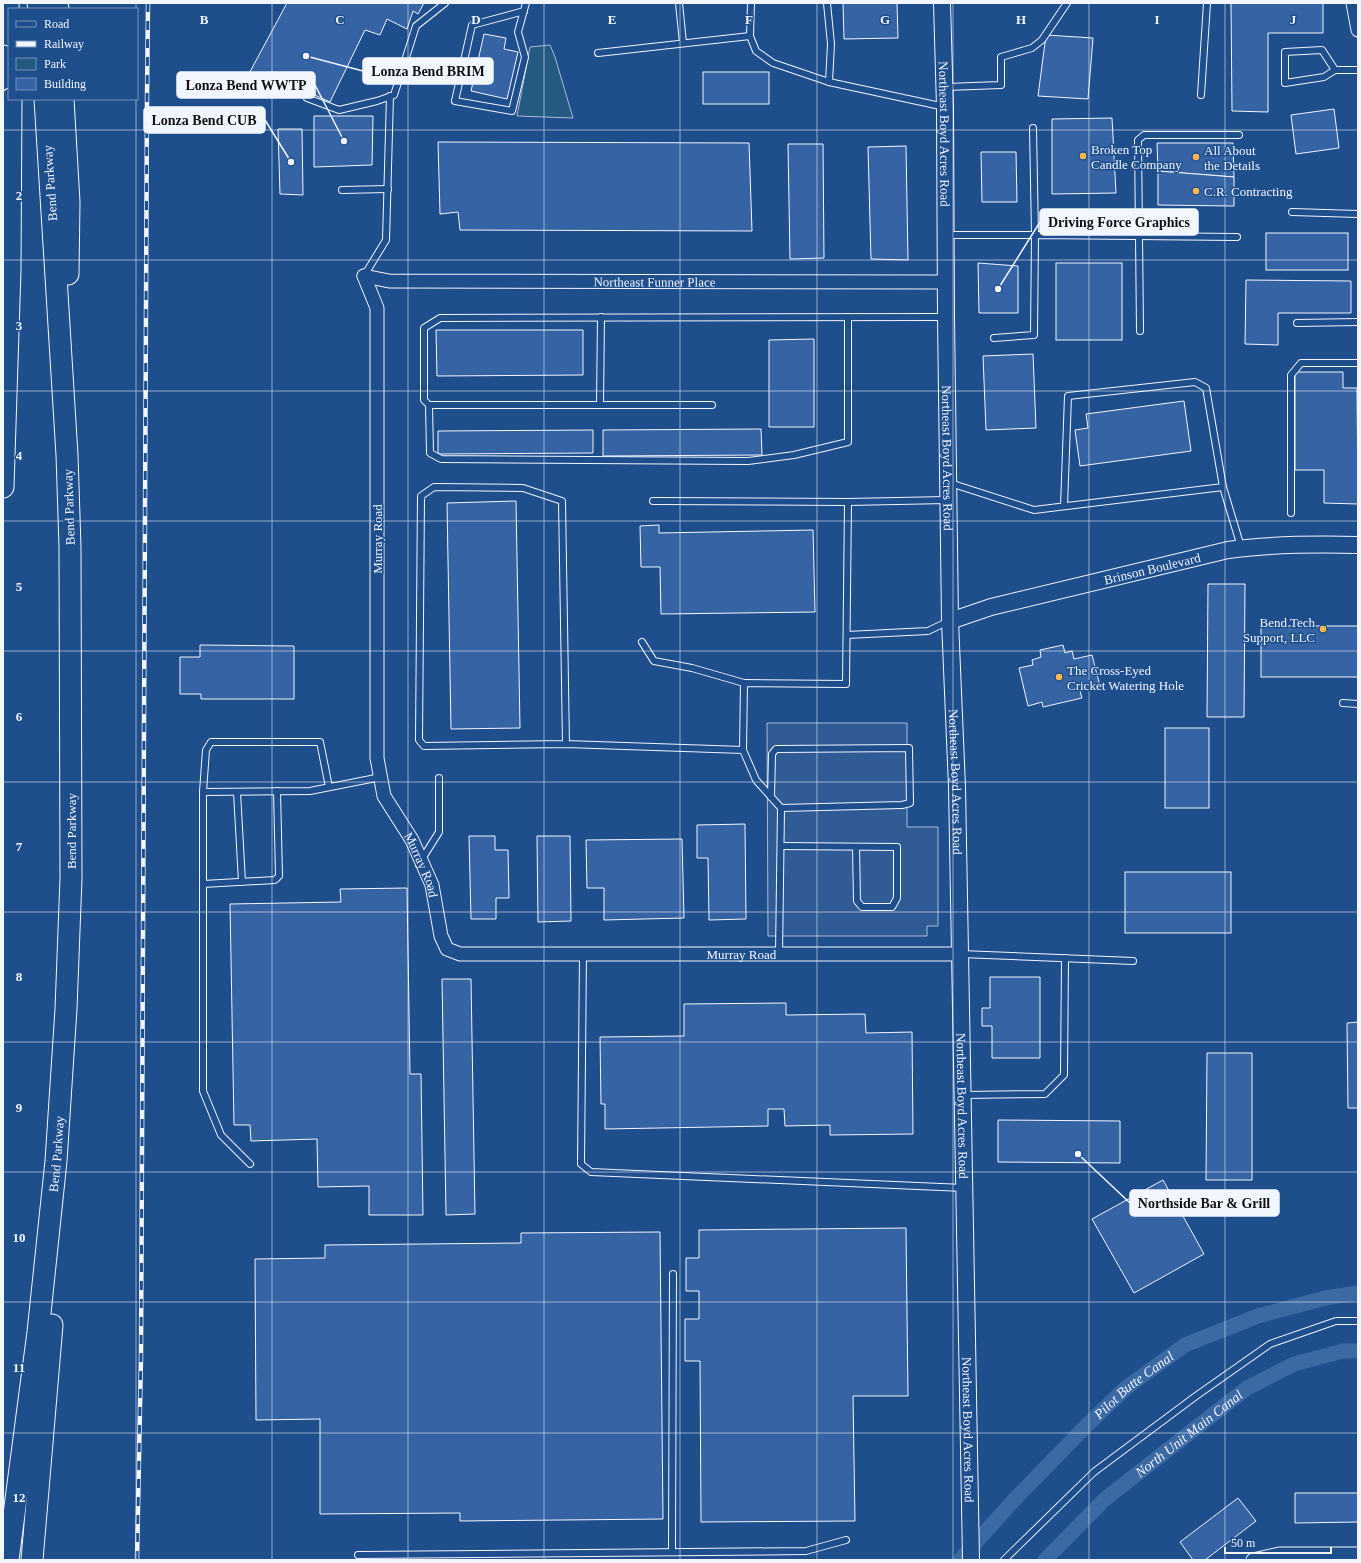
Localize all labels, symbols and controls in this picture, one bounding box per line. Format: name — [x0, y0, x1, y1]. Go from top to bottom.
legend — [8, 8, 138, 100]
text: B — [200, 12, 209, 27]
text: C — [335, 12, 345, 27]
text: D — [471, 12, 481, 27]
text: E — [608, 12, 616, 27]
text: F — [745, 12, 753, 27]
text: G — [880, 12, 890, 27]
text: H — [1016, 12, 1026, 27]
text: I — [1154, 12, 1160, 27]
text: J — [1290, 12, 1297, 27]
text: Road — [44, 17, 69, 31]
text: Railway — [44, 37, 84, 51]
text: Park — [44, 57, 66, 71]
callout: Lonza Bend BRIM — [363, 58, 493, 84]
street label: Northeast Boyd Acres Road — [936, 61, 953, 207]
text: Lonza Bend BRIM — [371, 64, 485, 79]
callout: Lonza Bend WWTP — [177, 72, 315, 98]
text: Building — [44, 77, 86, 91]
text: Lonza Bend WWTP — [185, 78, 307, 93]
callout: Lonza Bend CUB — [144, 107, 265, 133]
text: Lonza Bend CUB — [151, 113, 257, 128]
place label: Broken Top Candle Company — [1091, 142, 1182, 172]
place label: All About the Details — [1204, 143, 1260, 173]
street label: Bend Parkway — [40, 144, 60, 222]
marker: Broken Top Candle Company — [1078, 151, 1088, 161]
marker: All About the Details — [1191, 152, 1201, 162]
place label: C.R. Contracting — [1204, 184, 1293, 199]
marker: C.R. Contracting — [1191, 186, 1201, 196]
text: 2 — [16, 188, 22, 203]
callout: Driving Force Graphics — [1040, 209, 1198, 235]
text: Driving Force Graphics — [1048, 215, 1191, 230]
street label: Northeast Funner Place — [593, 274, 716, 289]
text: 3 — [16, 318, 23, 333]
street label: Northeast Boyd Acres Road — [939, 385, 956, 531]
text: 4 — [16, 448, 23, 463]
street label: Bend Parkway — [60, 468, 78, 545]
street label: Murray Road — [370, 504, 385, 574]
street label: Brinson Boulevard — [1102, 549, 1202, 587]
text: 5 — [16, 579, 23, 594]
place label: Bend Tech Support, LLC — [1243, 615, 1315, 645]
marker: Bend Tech Support, LLC — [1318, 624, 1328, 634]
place label: The Cross-Eyed Cricket Watering Hole — [1067, 663, 1184, 693]
marker: The Cross-Eyed Cricket Watering Hole — [1054, 672, 1064, 682]
text: 6 — [16, 709, 23, 724]
street label: Northeast Boyd Acres Road — [946, 709, 966, 855]
street label: Bend Parkway — [64, 792, 79, 869]
street label: Murray Road — [401, 829, 442, 899]
text: 7 — [16, 839, 23, 854]
street label: Murray Road — [707, 947, 777, 962]
text: 8 — [16, 969, 23, 984]
street label: Northeast Boyd Acres Road — [954, 1033, 972, 1179]
text: 9 — [16, 1100, 23, 1115]
street label: Bend Parkway — [45, 1115, 66, 1193]
callout: Northside Bar & Grill — [1130, 1190, 1279, 1216]
text: Northside Bar & Grill — [1138, 1196, 1270, 1211]
text: 10 — [13, 1230, 26, 1245]
water label: Pilot Butte Canal — [1090, 1348, 1176, 1422]
street label: Northeast Boyd Acres Road — [960, 1357, 977, 1503]
text: 11 — [13, 1360, 25, 1375]
water label: North Unit Main Canal — [1131, 1387, 1246, 1481]
text: 12 — [13, 1490, 26, 1505]
scale bar — [1225, 1529, 1331, 1555]
text: 50 m — [1231, 1536, 1256, 1550]

